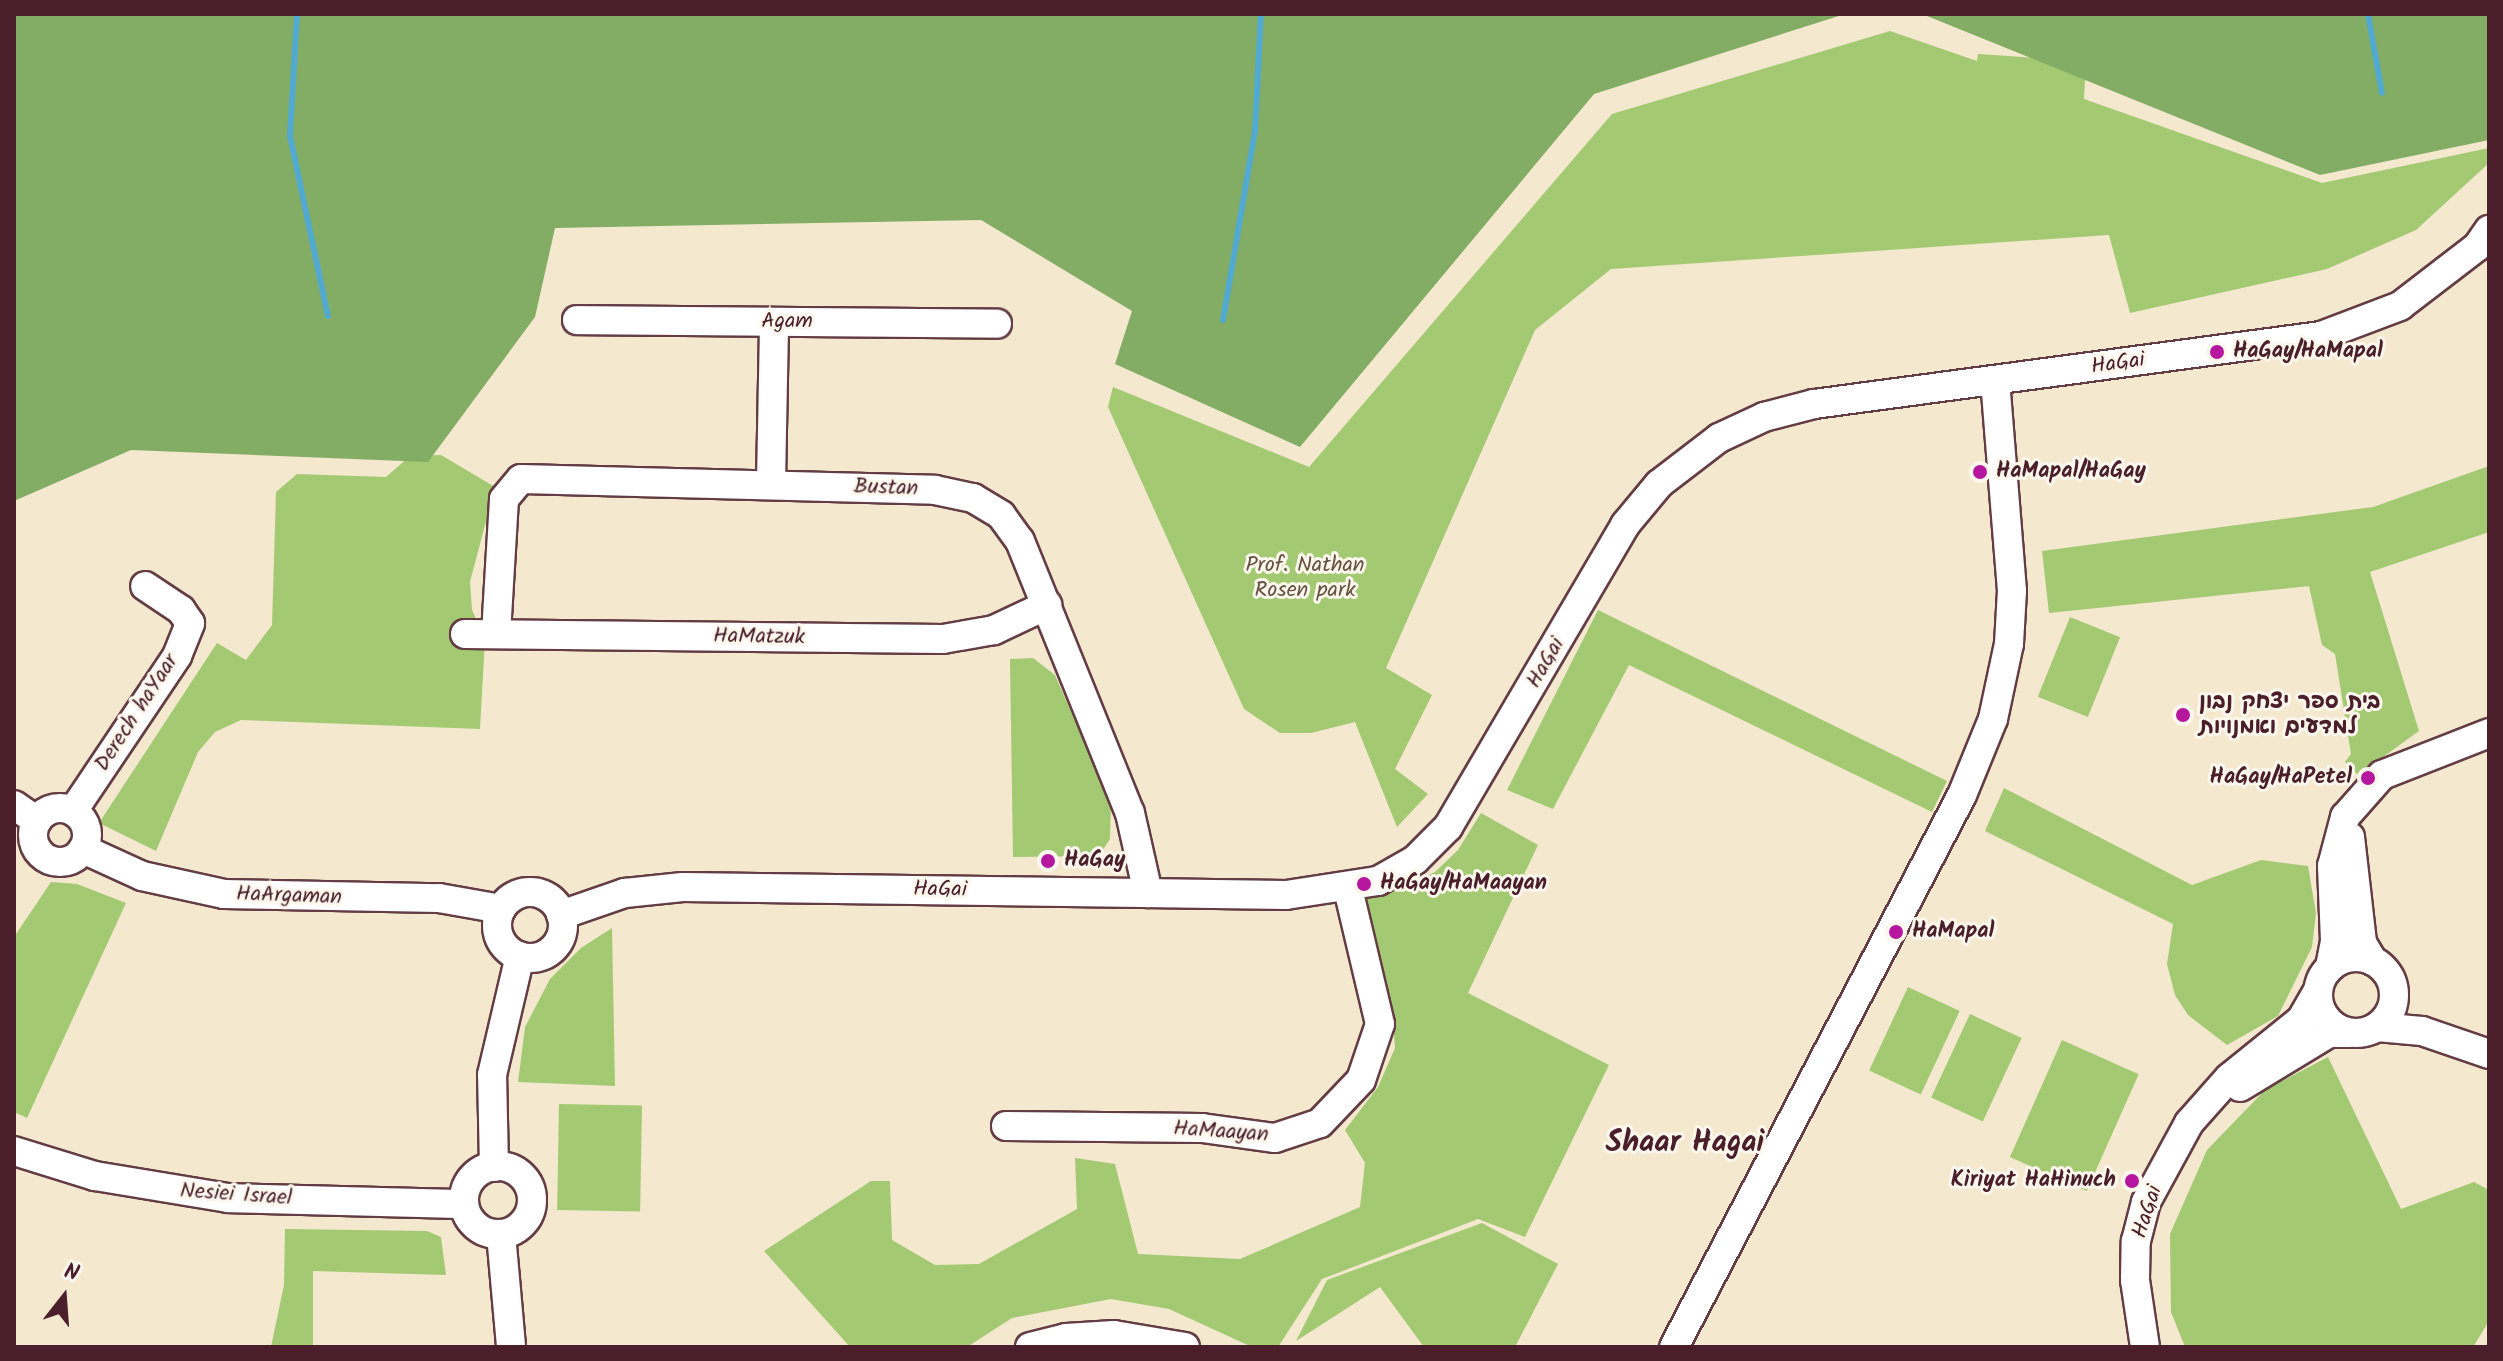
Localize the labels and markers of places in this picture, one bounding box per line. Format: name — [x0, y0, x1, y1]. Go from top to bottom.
place label: HaGay/HaMapal — [2233, 339, 2383, 365]
marker: HaGay/HaMapal — [2208, 343, 2226, 361]
place label: HaMapal/HaGay — [1996, 459, 2146, 485]
marker: HaMapal/HaGay — [1971, 463, 1989, 481]
place label: בית ספר יצחק נבון למדעים ואמנויות — [2199, 689, 2381, 740]
marker: בית ספר יצחק נבון למדעים ואמנויות — [2174, 706, 2192, 724]
place label: HaGay/HaPetel — [2210, 765, 2352, 791]
marker: HaGay/HaPetel — [2359, 769, 2377, 787]
place label: HaGay — [1064, 848, 1125, 874]
marker: HaGay — [1039, 852, 1057, 870]
place label: HaGay/HaMaayan — [1380, 871, 1547, 897]
marker: HaGay/HaMaayan — [1355, 875, 1373, 893]
place label: HaMapal — [1912, 919, 1994, 945]
marker: HaMapal — [1887, 923, 1905, 941]
place label: Kiriyat HaHinuch — [1951, 1168, 2116, 1194]
marker: Kiriyat HaHinuch — [2123, 1172, 2141, 1190]

